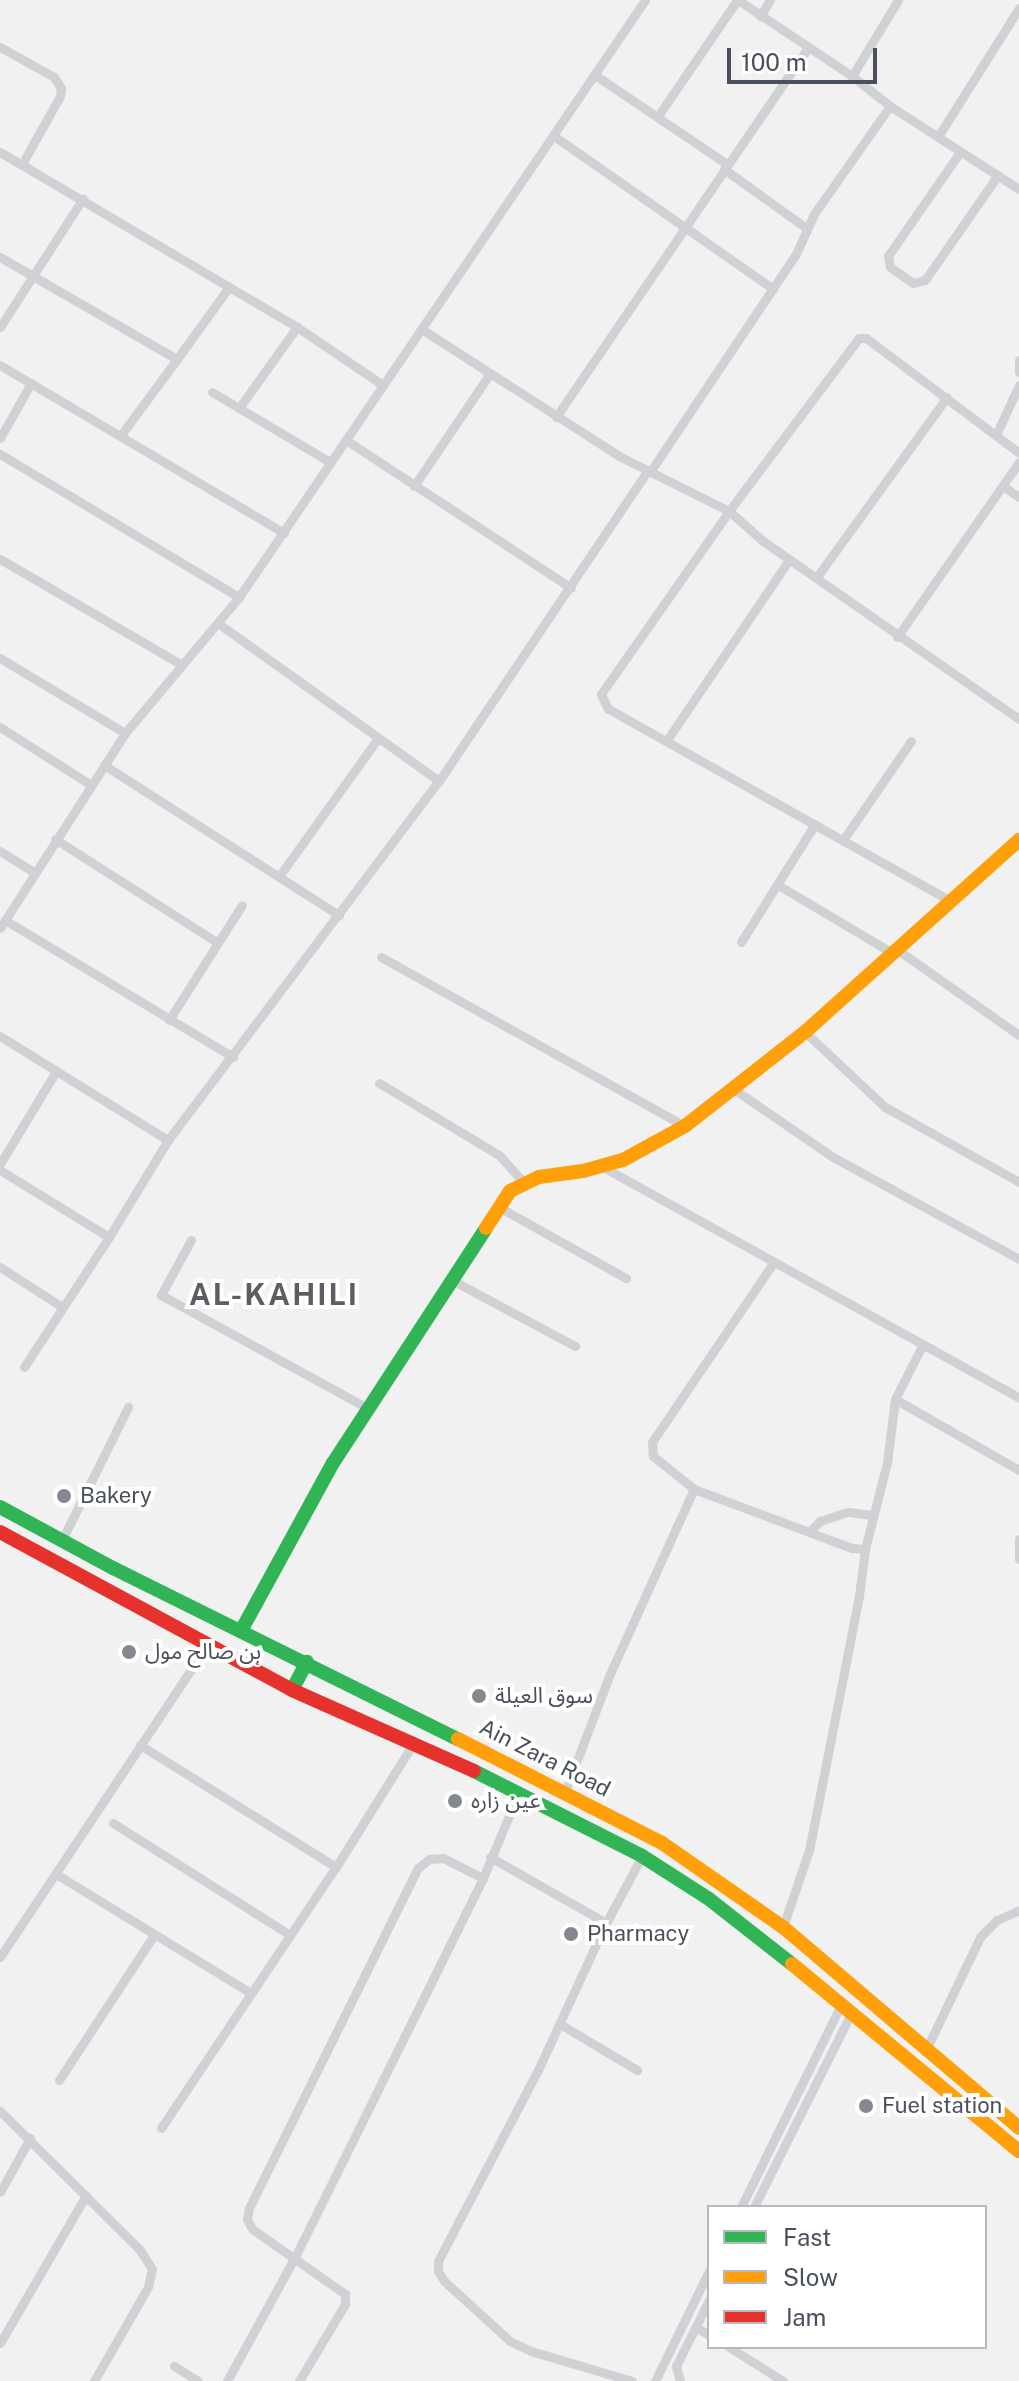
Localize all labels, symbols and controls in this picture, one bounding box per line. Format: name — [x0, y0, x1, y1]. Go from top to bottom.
scale bar — [731, 32, 881, 82]
text: 100 m — [741, 48, 807, 76]
district label: AL-KAHILI — [189, 1276, 359, 1312]
place label: Bakery — [80, 1483, 152, 1509]
marker: Bakery — [55, 1487, 73, 1505]
place label: بن صالح مول — [145, 1639, 261, 1665]
marker: بن صالح مول — [120, 1643, 138, 1661]
place label: سوق العيلة — [495, 1683, 593, 1709]
marker: سوق العيلة — [470, 1687, 488, 1705]
street label: Ain Zara Road — [475, 1714, 615, 1802]
place label: عين زاره — [471, 1788, 541, 1814]
marker: عين زاره — [446, 1792, 464, 1810]
place label: Pharmacy — [587, 1921, 689, 1947]
marker: Pharmacy — [562, 1925, 580, 1943]
place label: Fuel station — [882, 2093, 1002, 2119]
marker: Fuel station — [857, 2097, 875, 2115]
legend — [707, 2205, 987, 2349]
text: Fast — [783, 2223, 831, 2251]
text: Slow — [783, 2263, 838, 2291]
text: Jam — [783, 2303, 826, 2331]

